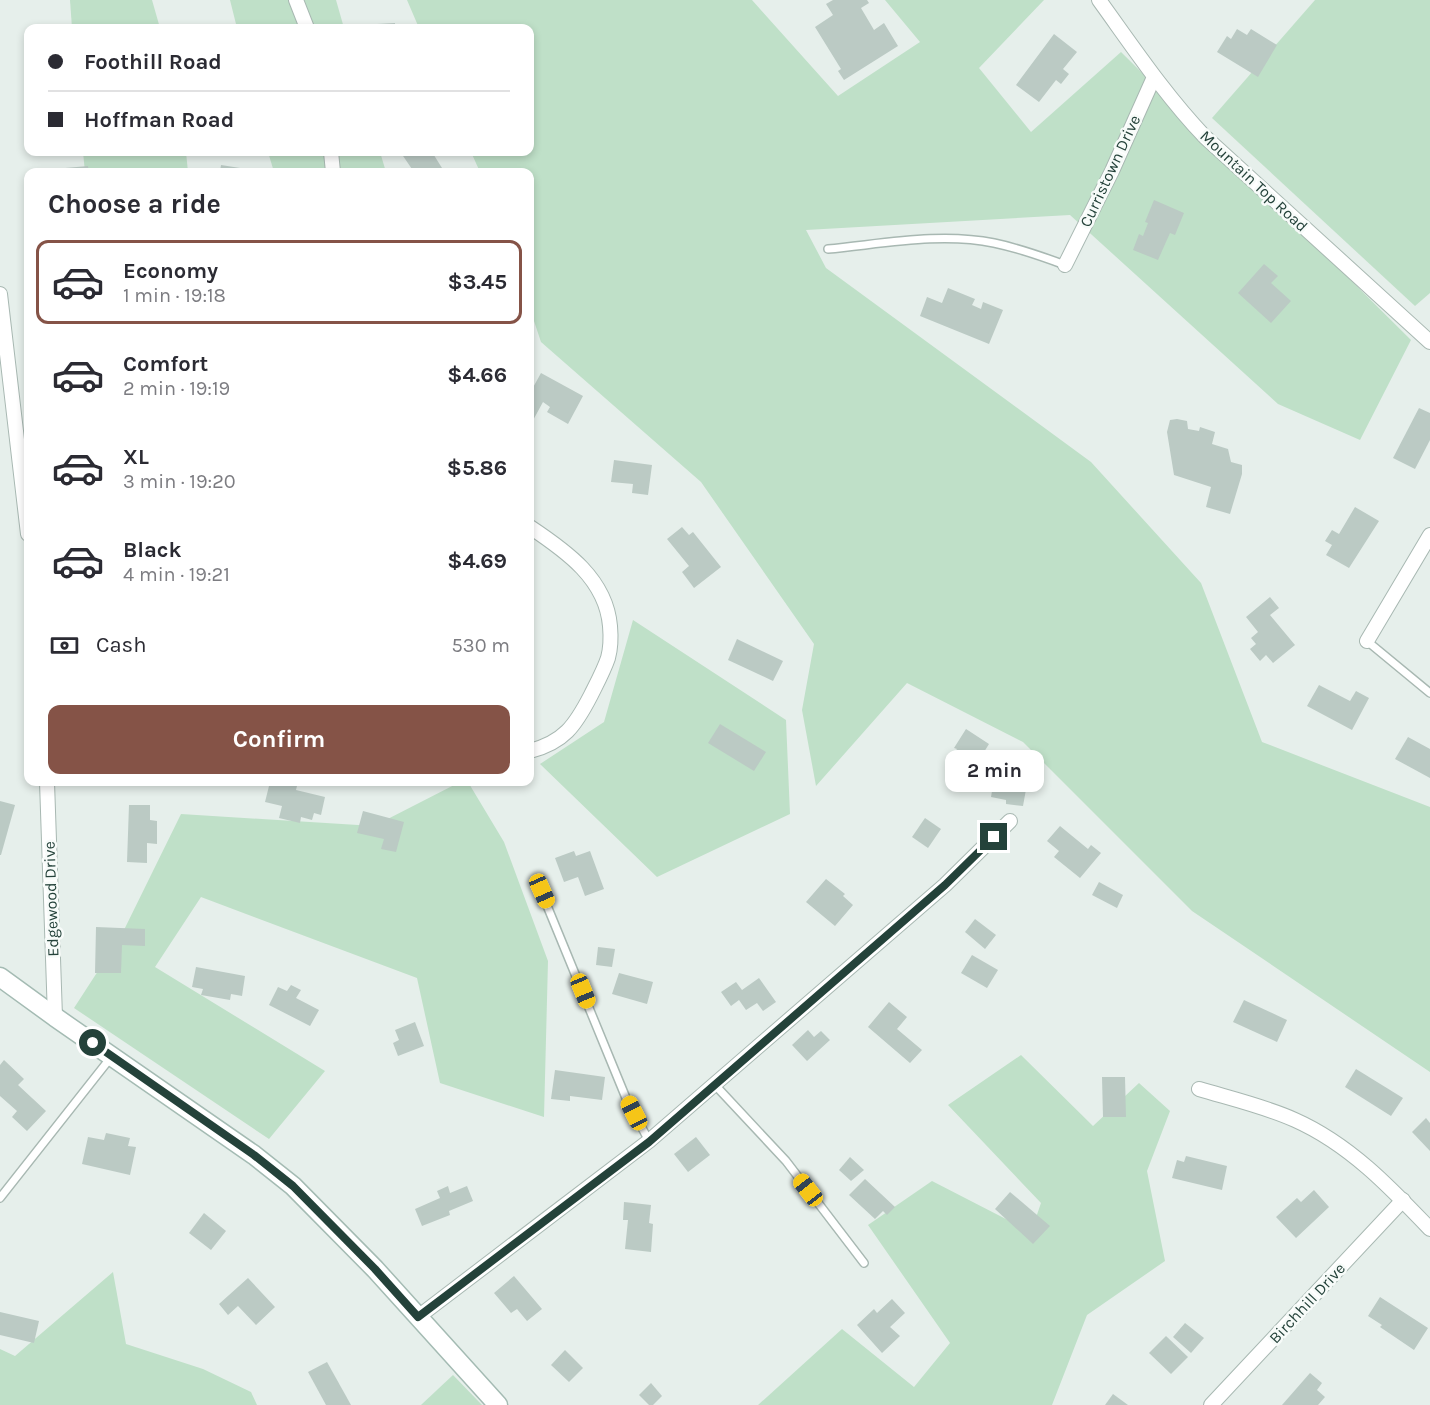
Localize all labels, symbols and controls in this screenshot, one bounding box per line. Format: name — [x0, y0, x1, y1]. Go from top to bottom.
text: Foothill Road — [84, 49, 222, 75]
text: Hoffman Road — [84, 107, 234, 133]
street label: Curristown Drive — [1076, 112, 1144, 230]
street label: Mountain Top Road — [1196, 126, 1312, 236]
text: Choose a ride — [48, 188, 221, 220]
icon: car — [51, 255, 105, 309]
text: Economy — [123, 258, 218, 284]
text: $3.45 — [448, 269, 507, 295]
text: 1 min · 19:18 — [123, 284, 226, 307]
icon: car — [51, 348, 105, 402]
text: Comfort — [123, 351, 208, 377]
text: $4.66 — [447, 362, 507, 388]
text: 2 min · 19:19 — [123, 377, 230, 400]
icon: car — [51, 441, 105, 495]
text: XL — [123, 444, 149, 470]
text: $5.86 — [447, 455, 507, 481]
text: 3 min · 19:20 — [123, 470, 236, 493]
icon: car — [51, 534, 105, 588]
text: Black — [123, 537, 182, 563]
text: $4.69 — [447, 548, 507, 574]
text: 4 min · 19:21 — [123, 563, 230, 586]
icon: cash — [48, 629, 81, 662]
text: Cash — [96, 632, 146, 658]
text: 530 m — [452, 634, 510, 657]
button: Confirm — [48, 705, 510, 774]
callout: 2 min — [944, 750, 1044, 792]
text: 2 min — [967, 759, 1022, 782]
route end — [980, 823, 1007, 850]
street label: Edgewood Drive — [39, 841, 63, 957]
car — [526, 871, 558, 911]
car — [568, 971, 598, 1011]
route start — [79, 1029, 106, 1056]
car — [618, 1093, 650, 1133]
car — [790, 1170, 826, 1210]
street label: Birchhill Drive — [1265, 1259, 1349, 1347]

